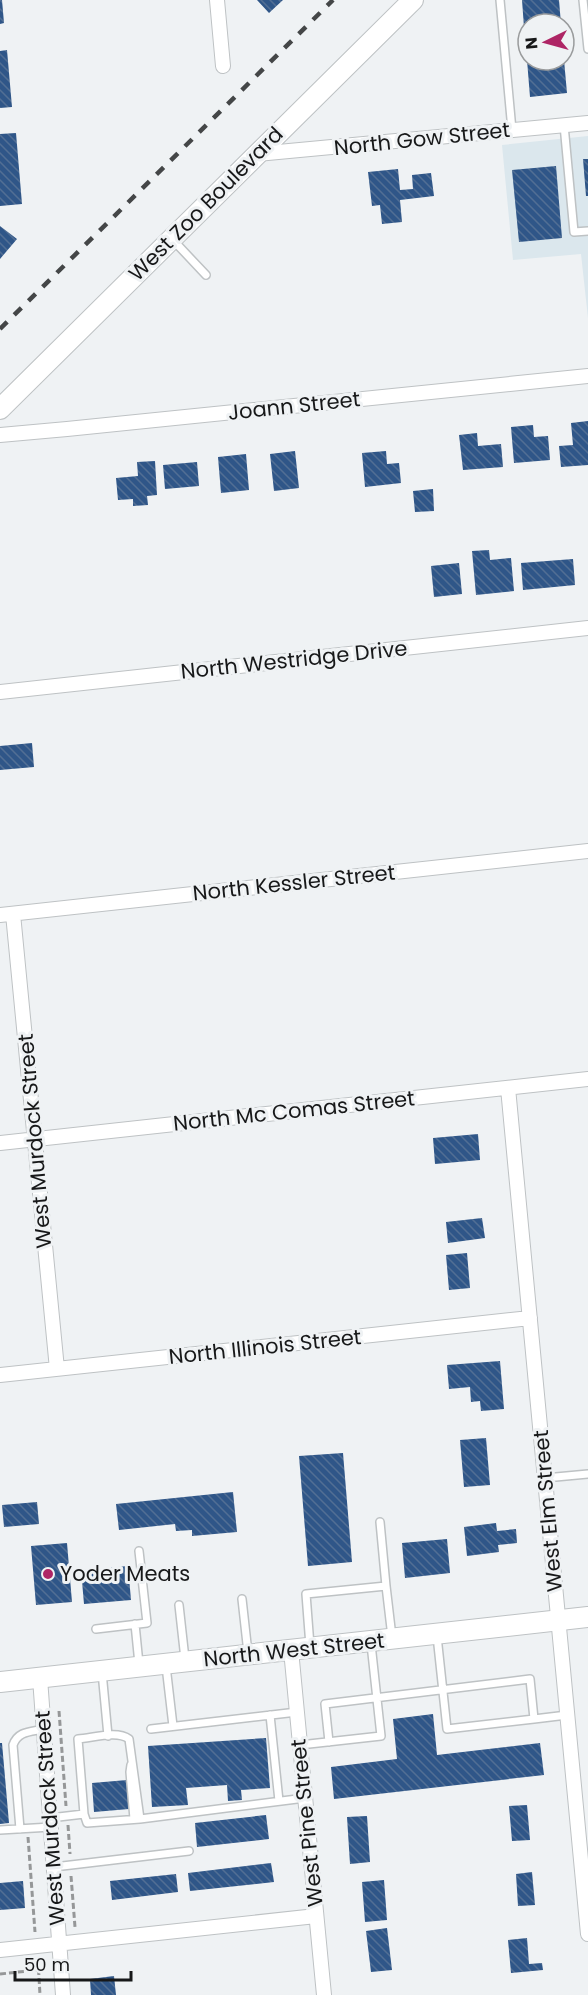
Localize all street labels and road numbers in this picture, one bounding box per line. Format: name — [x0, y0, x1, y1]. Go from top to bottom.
street label: North Gow Street — [333, 115, 511, 162]
street label: West Zoo Boulevard — [122, 120, 289, 287]
street label: Joann Street — [226, 384, 361, 427]
street label: North Westridge Drive — [179, 633, 409, 686]
street label: North Kessler Street — [191, 857, 397, 908]
street label: West Murdock Street — [11, 1032, 58, 1250]
street label: North Mc Comas Street — [172, 1083, 416, 1138]
street label: North Illinois Street — [167, 1322, 363, 1371]
street label: West Elm Street — [526, 1429, 569, 1593]
street label: North West Street — [202, 1626, 386, 1673]
street label: West Murdock Street — [28, 1710, 71, 1926]
street label: West Pine Street — [283, 1738, 330, 1908]

